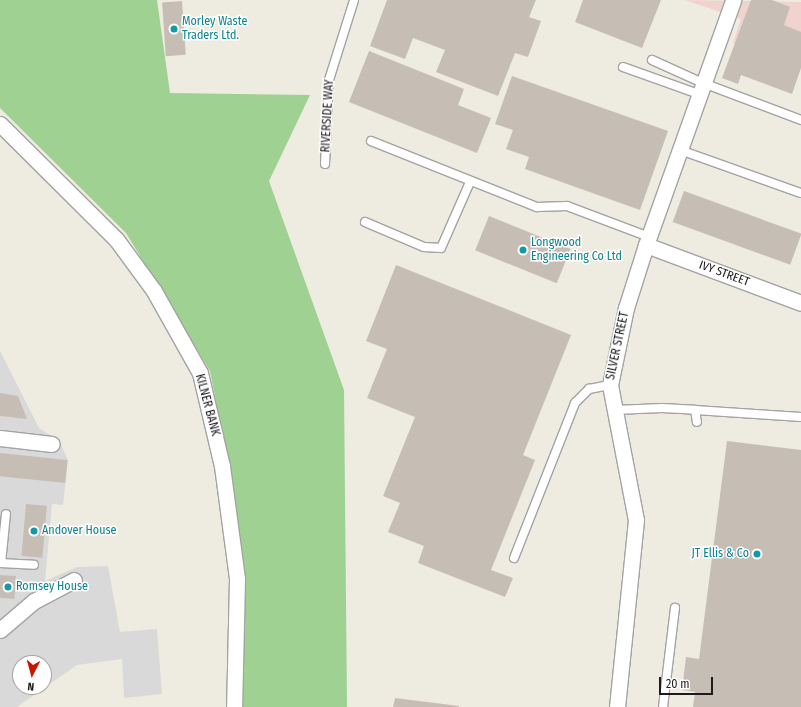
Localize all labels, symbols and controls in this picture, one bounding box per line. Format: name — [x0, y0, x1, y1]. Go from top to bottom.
place label: Morley Waste Traders Ltd. — [182, 15, 247, 43]
marker: Morley Waste Traders Ltd. — [169, 24, 179, 34]
street label: RIVERSIDE WAY — [319, 79, 337, 153]
place label: Longwood Engineering Co Ltd — [531, 236, 622, 264]
marker: Longwood Engineering Co Ltd — [518, 245, 528, 255]
street label: IVY STREET — [697, 258, 751, 290]
street label: SILVER STREET — [604, 311, 632, 381]
street label: KILNER BANK — [192, 372, 222, 438]
place label: Andover House — [42, 524, 116, 538]
marker: Andover House — [29, 526, 39, 536]
place label: JT Ellis & Co — [692, 547, 749, 561]
marker: JT Ellis & Co — [752, 549, 762, 559]
place label: Romsey House — [16, 580, 88, 594]
marker: Romsey House — [3, 582, 13, 592]
north arrow — [12, 655, 52, 695]
scale bar — [661, 669, 715, 695]
text: 20 m — [666, 677, 690, 691]
text: N — [27, 680, 35, 693]

